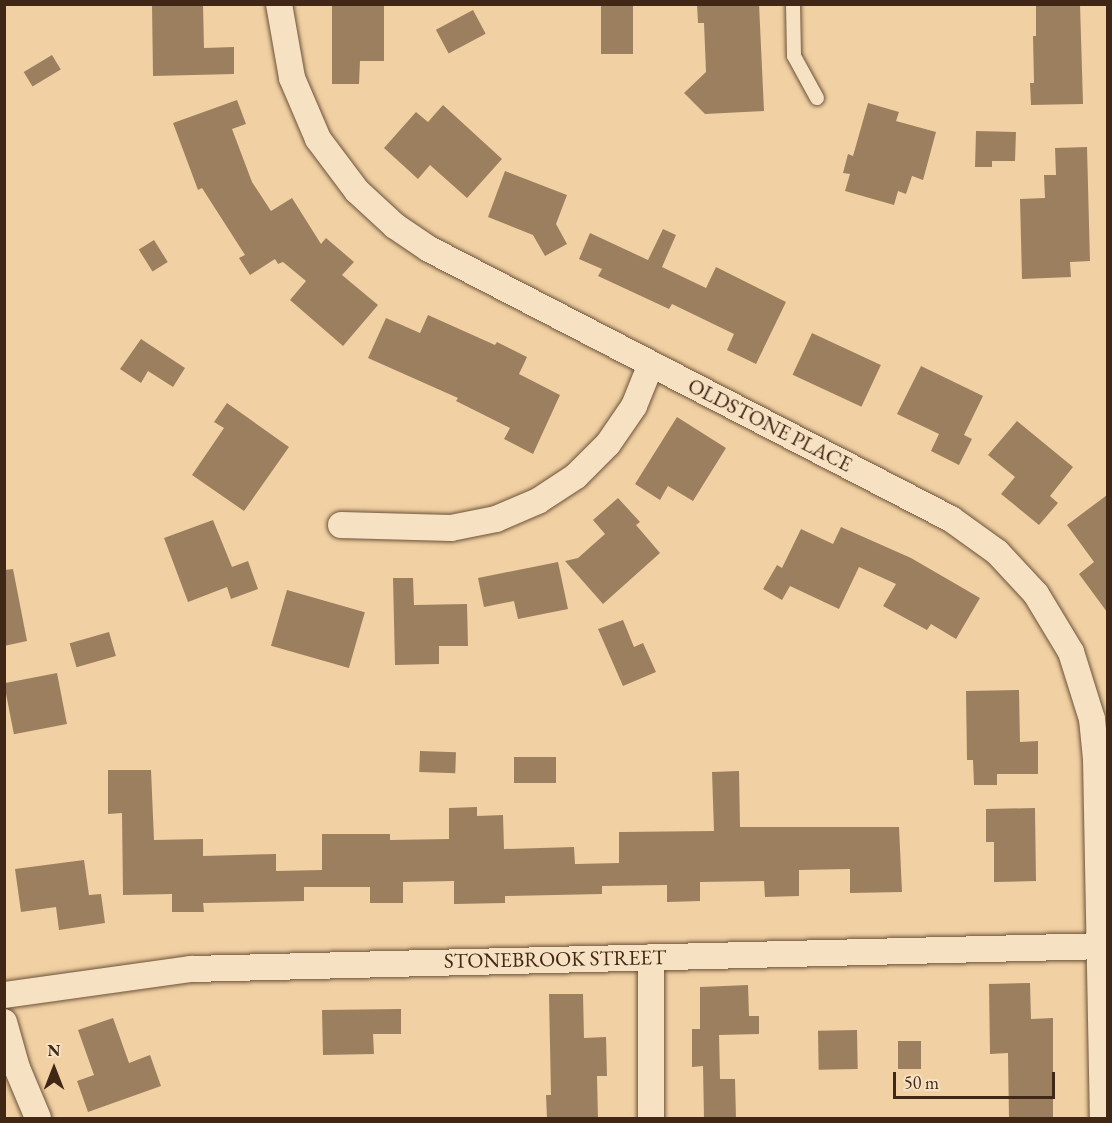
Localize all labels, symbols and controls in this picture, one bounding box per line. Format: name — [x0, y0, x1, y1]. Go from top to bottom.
street label: OLDSTONE PLACE — [684, 373, 856, 477]
street label: STONEBROOK STREET — [444, 944, 666, 974]
north arrow — [24, 1039, 84, 1099]
text: N — [48, 1040, 60, 1061]
scale bar — [896, 1060, 1058, 1098]
text: 50 m — [904, 1071, 939, 1094]

